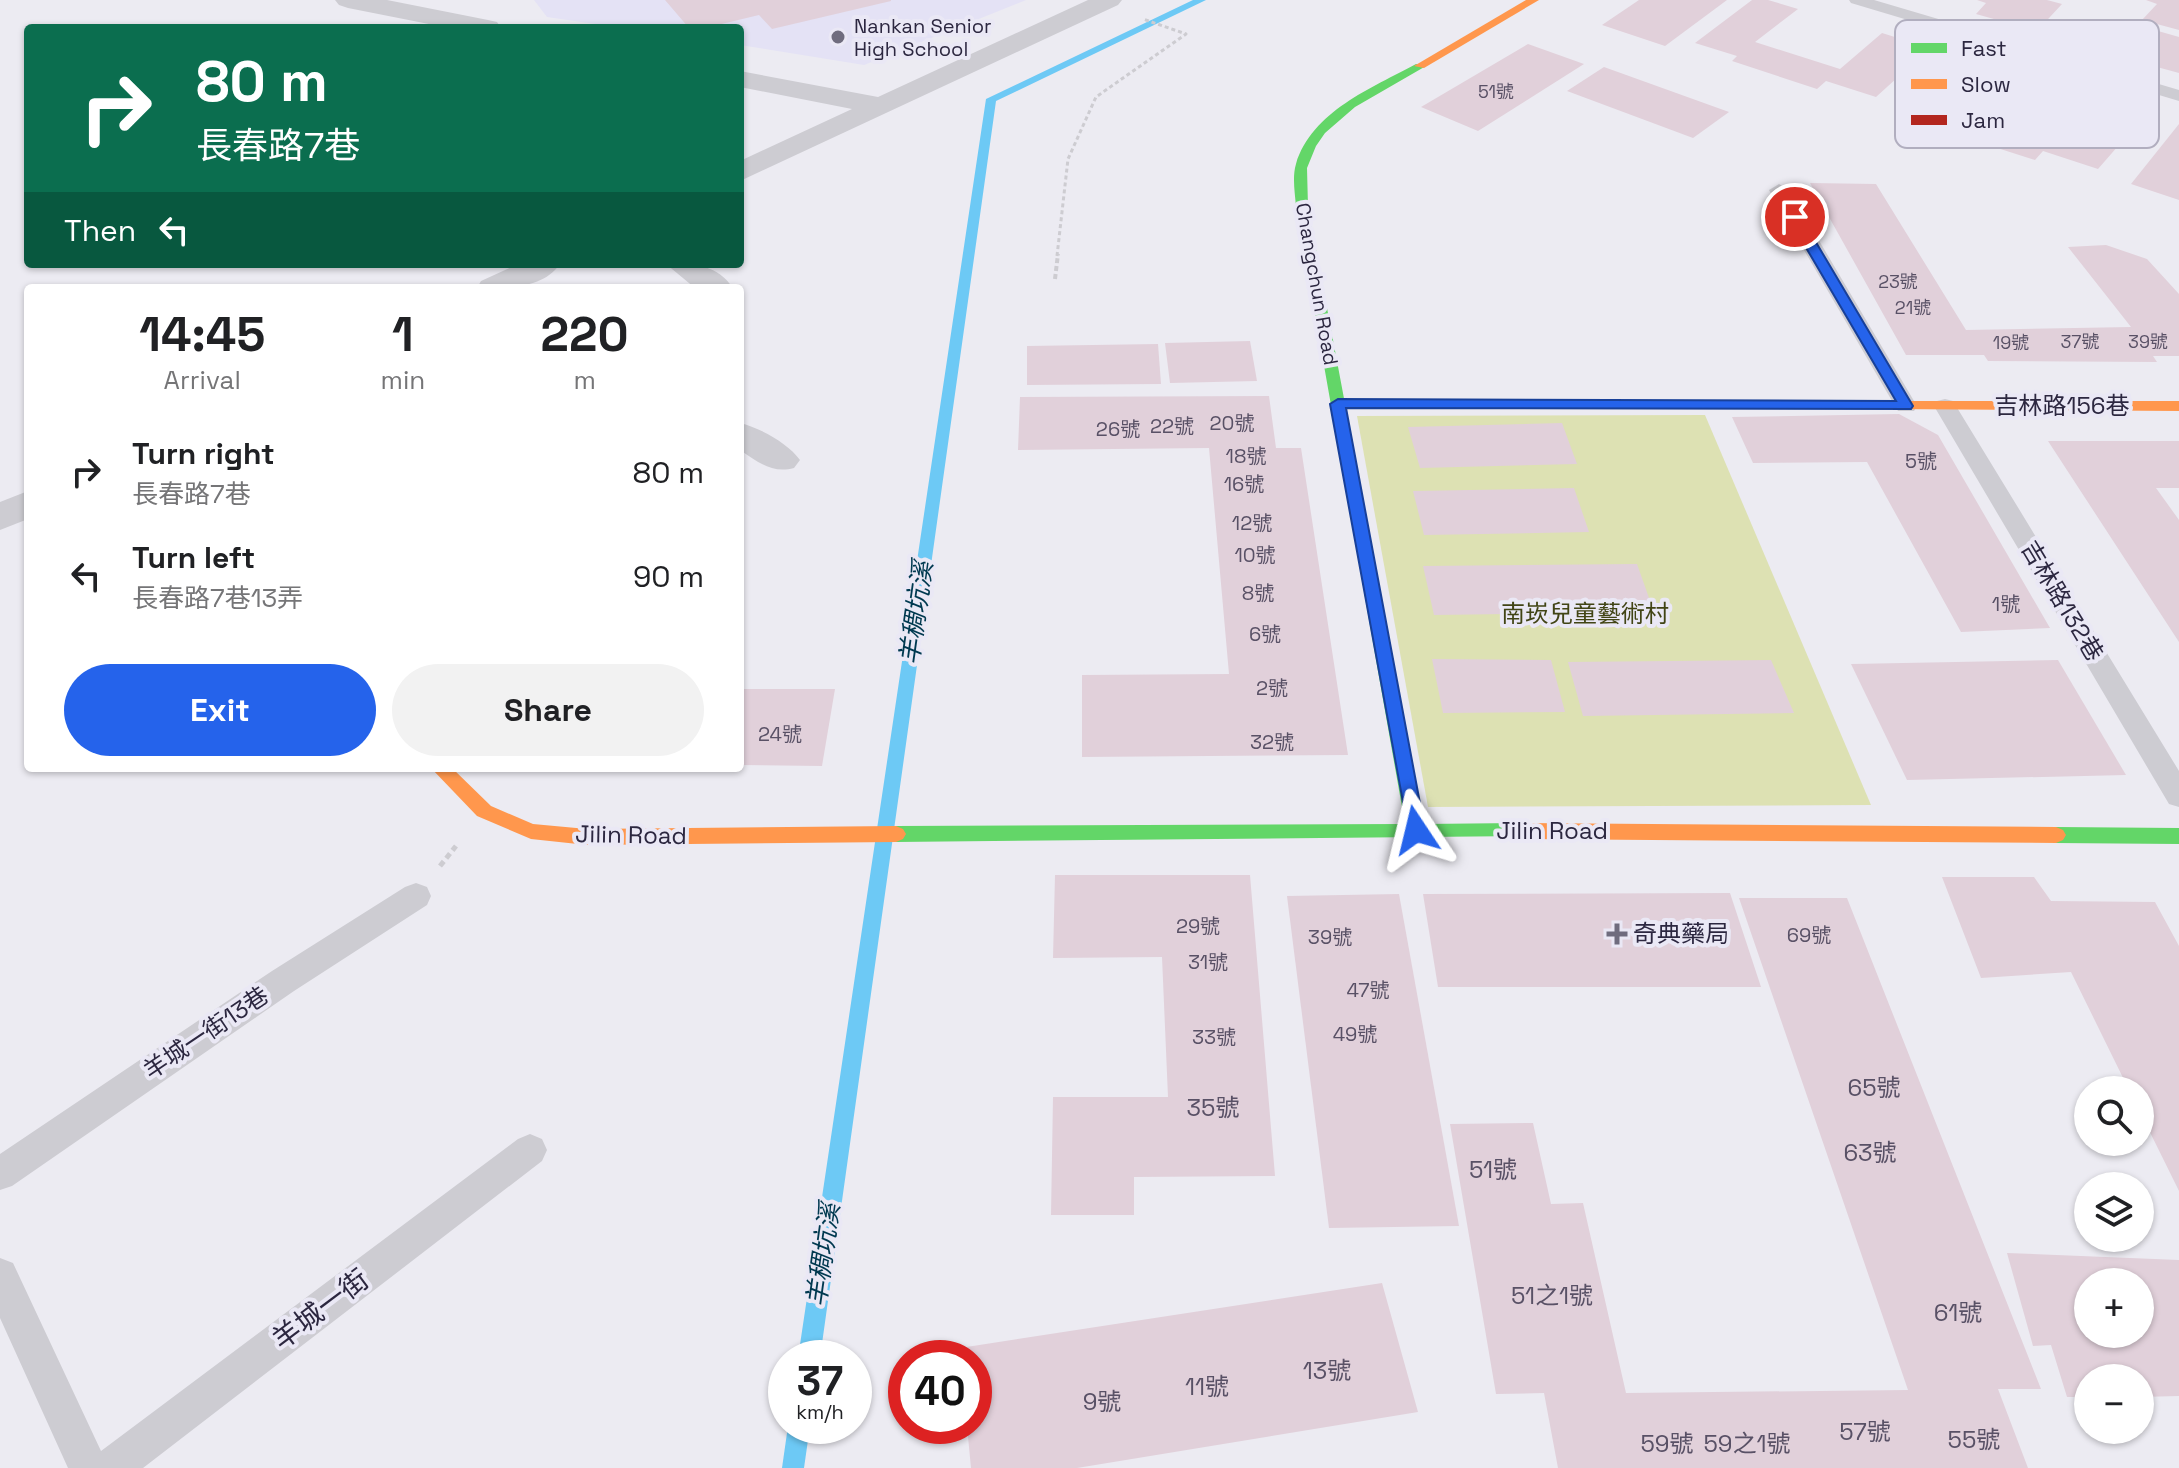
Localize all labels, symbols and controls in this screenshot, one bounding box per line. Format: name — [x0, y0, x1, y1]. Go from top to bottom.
place label: Nankan Senior High School — [854, 13, 992, 62]
legend — [1895, 20, 2159, 148]
marker: Nankan Senior High School — [829, 28, 847, 46]
text: Fast — [1961, 34, 2007, 62]
text: 80 m — [196, 46, 328, 117]
icon: right — [64, 56, 168, 160]
text: Slow — [1961, 70, 2011, 98]
house number: 51號 — [1478, 80, 1514, 103]
text: Jam — [1961, 106, 2005, 134]
text: 長春路7巷 — [196, 123, 360, 169]
pin — [1761, 183, 1829, 251]
icon: arrive — [1773, 195, 1817, 239]
street label: Changchun Road — [1290, 201, 1344, 367]
icon: left — [152, 208, 196, 252]
text: Then — [64, 211, 136, 250]
house number: 23號 — [1878, 270, 1918, 293]
house number: 21號 — [1895, 296, 1931, 319]
text: 14:45 — [139, 304, 265, 365]
text: 1 — [392, 304, 414, 365]
text: 220 — [541, 304, 629, 365]
house number: 37號 — [2060, 330, 2100, 353]
house number: 39號 — [2128, 330, 2168, 353]
house number: 19號 — [1993, 331, 2029, 354]
text: Arrival — [164, 363, 241, 397]
text: min — [381, 363, 425, 397]
text: m — [573, 363, 596, 397]
street label: 吉林路156巷 — [1994, 390, 2130, 421]
house number: 20號 — [1210, 410, 1254, 436]
house number: 22號 — [1150, 413, 1194, 439]
house number: 26號 — [1096, 416, 1140, 442]
text: Turn right — [132, 434, 275, 473]
house number: 18號 — [1226, 443, 1266, 469]
house number: 5號 — [1905, 448, 1937, 474]
icon: right — [64, 450, 108, 494]
text: 80 m — [633, 453, 704, 492]
house number: 16號 — [1224, 471, 1264, 497]
text: 長春路7巷 — [132, 477, 251, 511]
house number: 12號 — [1232, 510, 1272, 536]
street label: 吉林路132巷 — [2014, 535, 2110, 667]
text: Turn left — [132, 538, 255, 577]
house number: 10號 — [1234, 542, 1276, 568]
icon: left — [64, 554, 108, 598]
water label: 羊稠坑溪 — [892, 555, 941, 667]
text: 90 m — [633, 557, 704, 596]
house number: 8號 — [1242, 580, 1274, 606]
text: 長春路7巷13弄 — [132, 581, 303, 615]
house number: 1號 — [1992, 591, 2020, 617]
park label: 南崁兒童藝術村 — [1501, 598, 1669, 629]
house number: 6號 — [1249, 621, 1281, 647]
button: Exit — [64, 664, 376, 756]
button: Share — [392, 664, 704, 756]
house number: 2號 — [1256, 675, 1288, 701]
house number: 24號 — [758, 721, 802, 747]
house number: 32號 — [1250, 729, 1294, 755]
position arrow — [1374, 788, 1458, 872]
street label: Jilin Road — [1496, 815, 1608, 846]
street label: Jilin Road — [575, 818, 687, 851]
house number: 29號 — [1176, 913, 1220, 939]
place label: 奇典藥局 — [1633, 918, 1729, 949]
house number: 69號 — [1787, 922, 1831, 948]
house number: 39號 — [1308, 924, 1352, 950]
marker: 奇典藥局 — [1608, 925, 1626, 943]
house number: 31號 — [1188, 949, 1228, 975]
house number: 47號 — [1346, 977, 1390, 1003]
street label: 羊城一街13巷 — [137, 979, 274, 1086]
house number: 49號 — [1333, 1021, 1377, 1047]
house number: 33號 — [1192, 1024, 1236, 1050]
house number: 65號 — [1847, 1072, 1901, 1103]
map controls — [2074, 1076, 2154, 1444]
button: search — [2074, 1076, 2154, 1156]
house number: 35號 — [1187, 1092, 1239, 1123]
house number: 63號 — [1843, 1137, 1897, 1168]
house number: 51號 — [1469, 1154, 1517, 1185]
button: layers — [2074, 1172, 2154, 1252]
water label: 羊稠坑溪 — [799, 1197, 848, 1309]
street label: 羊城一街 — [264, 1261, 376, 1357]
button: + — [2074, 1268, 2154, 1348]
house number: 51之1號 — [1511, 1280, 1593, 1311]
house number: 61號 — [1934, 1297, 1982, 1328]
speed limit sign: 40 — [888, 1340, 992, 1444]
house number: 13號 — [1303, 1355, 1351, 1386]
text: 37 — [797, 1356, 843, 1407]
button: − — [2074, 1364, 2154, 1444]
house number: 11號 — [1185, 1371, 1229, 1402]
house number: 9號 — [1083, 1386, 1121, 1417]
text: km/h — [796, 1399, 844, 1425]
house number: 57號 — [1839, 1416, 1891, 1447]
house number: 55號 — [1948, 1424, 2000, 1455]
house number: 59號 — [1640, 1428, 1694, 1459]
house number: 59之1號 — [1703, 1428, 1791, 1459]

